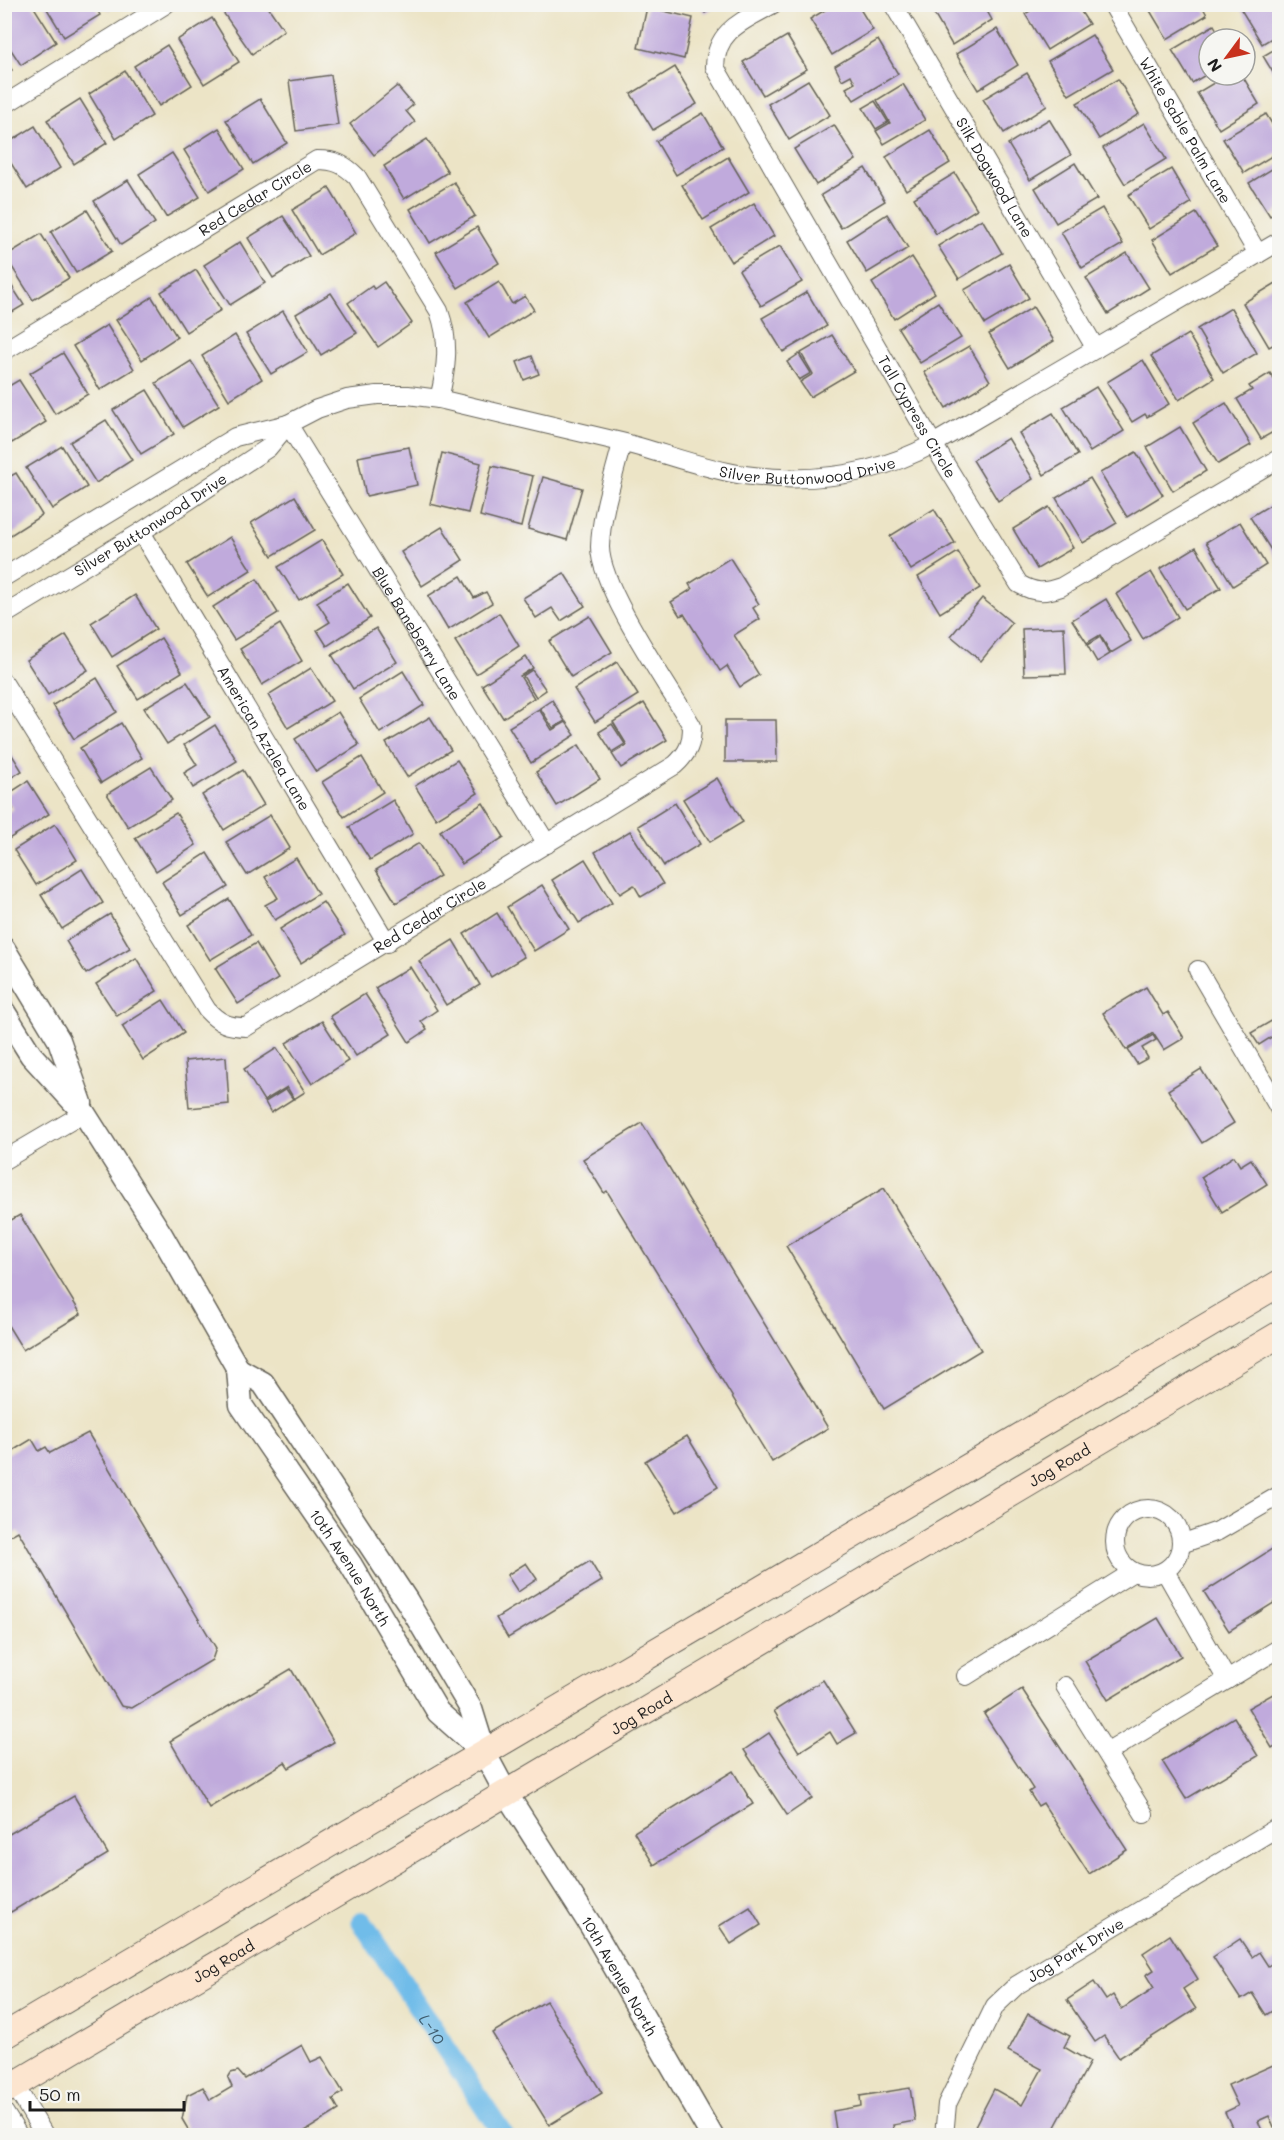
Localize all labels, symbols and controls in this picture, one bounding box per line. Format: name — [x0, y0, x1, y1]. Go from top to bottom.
north arrow — [1197, 27, 1257, 87]
street label: White Sable Palm Lane — [1135, 53, 1236, 207]
text: N — [1202, 55, 1226, 76]
street label: Silk Dogwood Lane — [952, 113, 1038, 241]
street label: Red Cedar Circle — [195, 156, 315, 240]
street label: Tall Cypress Circle — [874, 352, 961, 482]
street label: Silver Buttonwood Drive — [717, 452, 898, 488]
street label: Silver Buttonwood Drive — [70, 468, 231, 581]
street label: Blue Baneberry Lane — [368, 563, 466, 704]
street label: American Azalea Lane — [213, 662, 315, 814]
street label: Red Cedar Circle — [369, 873, 490, 957]
street label: Jog Road — [1025, 1439, 1094, 1491]
street label: 10th Avenue North — [305, 1505, 395, 1630]
street label: Jog Road — [607, 1687, 676, 1739]
street label: 10th Avenue North — [577, 1912, 662, 2039]
street label: Jog Park Drive — [1024, 1913, 1127, 1986]
street label: Jog Road — [189, 1935, 258, 1987]
water label: L-10 — [415, 2009, 450, 2048]
scale bar — [30, 2074, 184, 2112]
text: 50 m — [39, 2082, 81, 2106]

